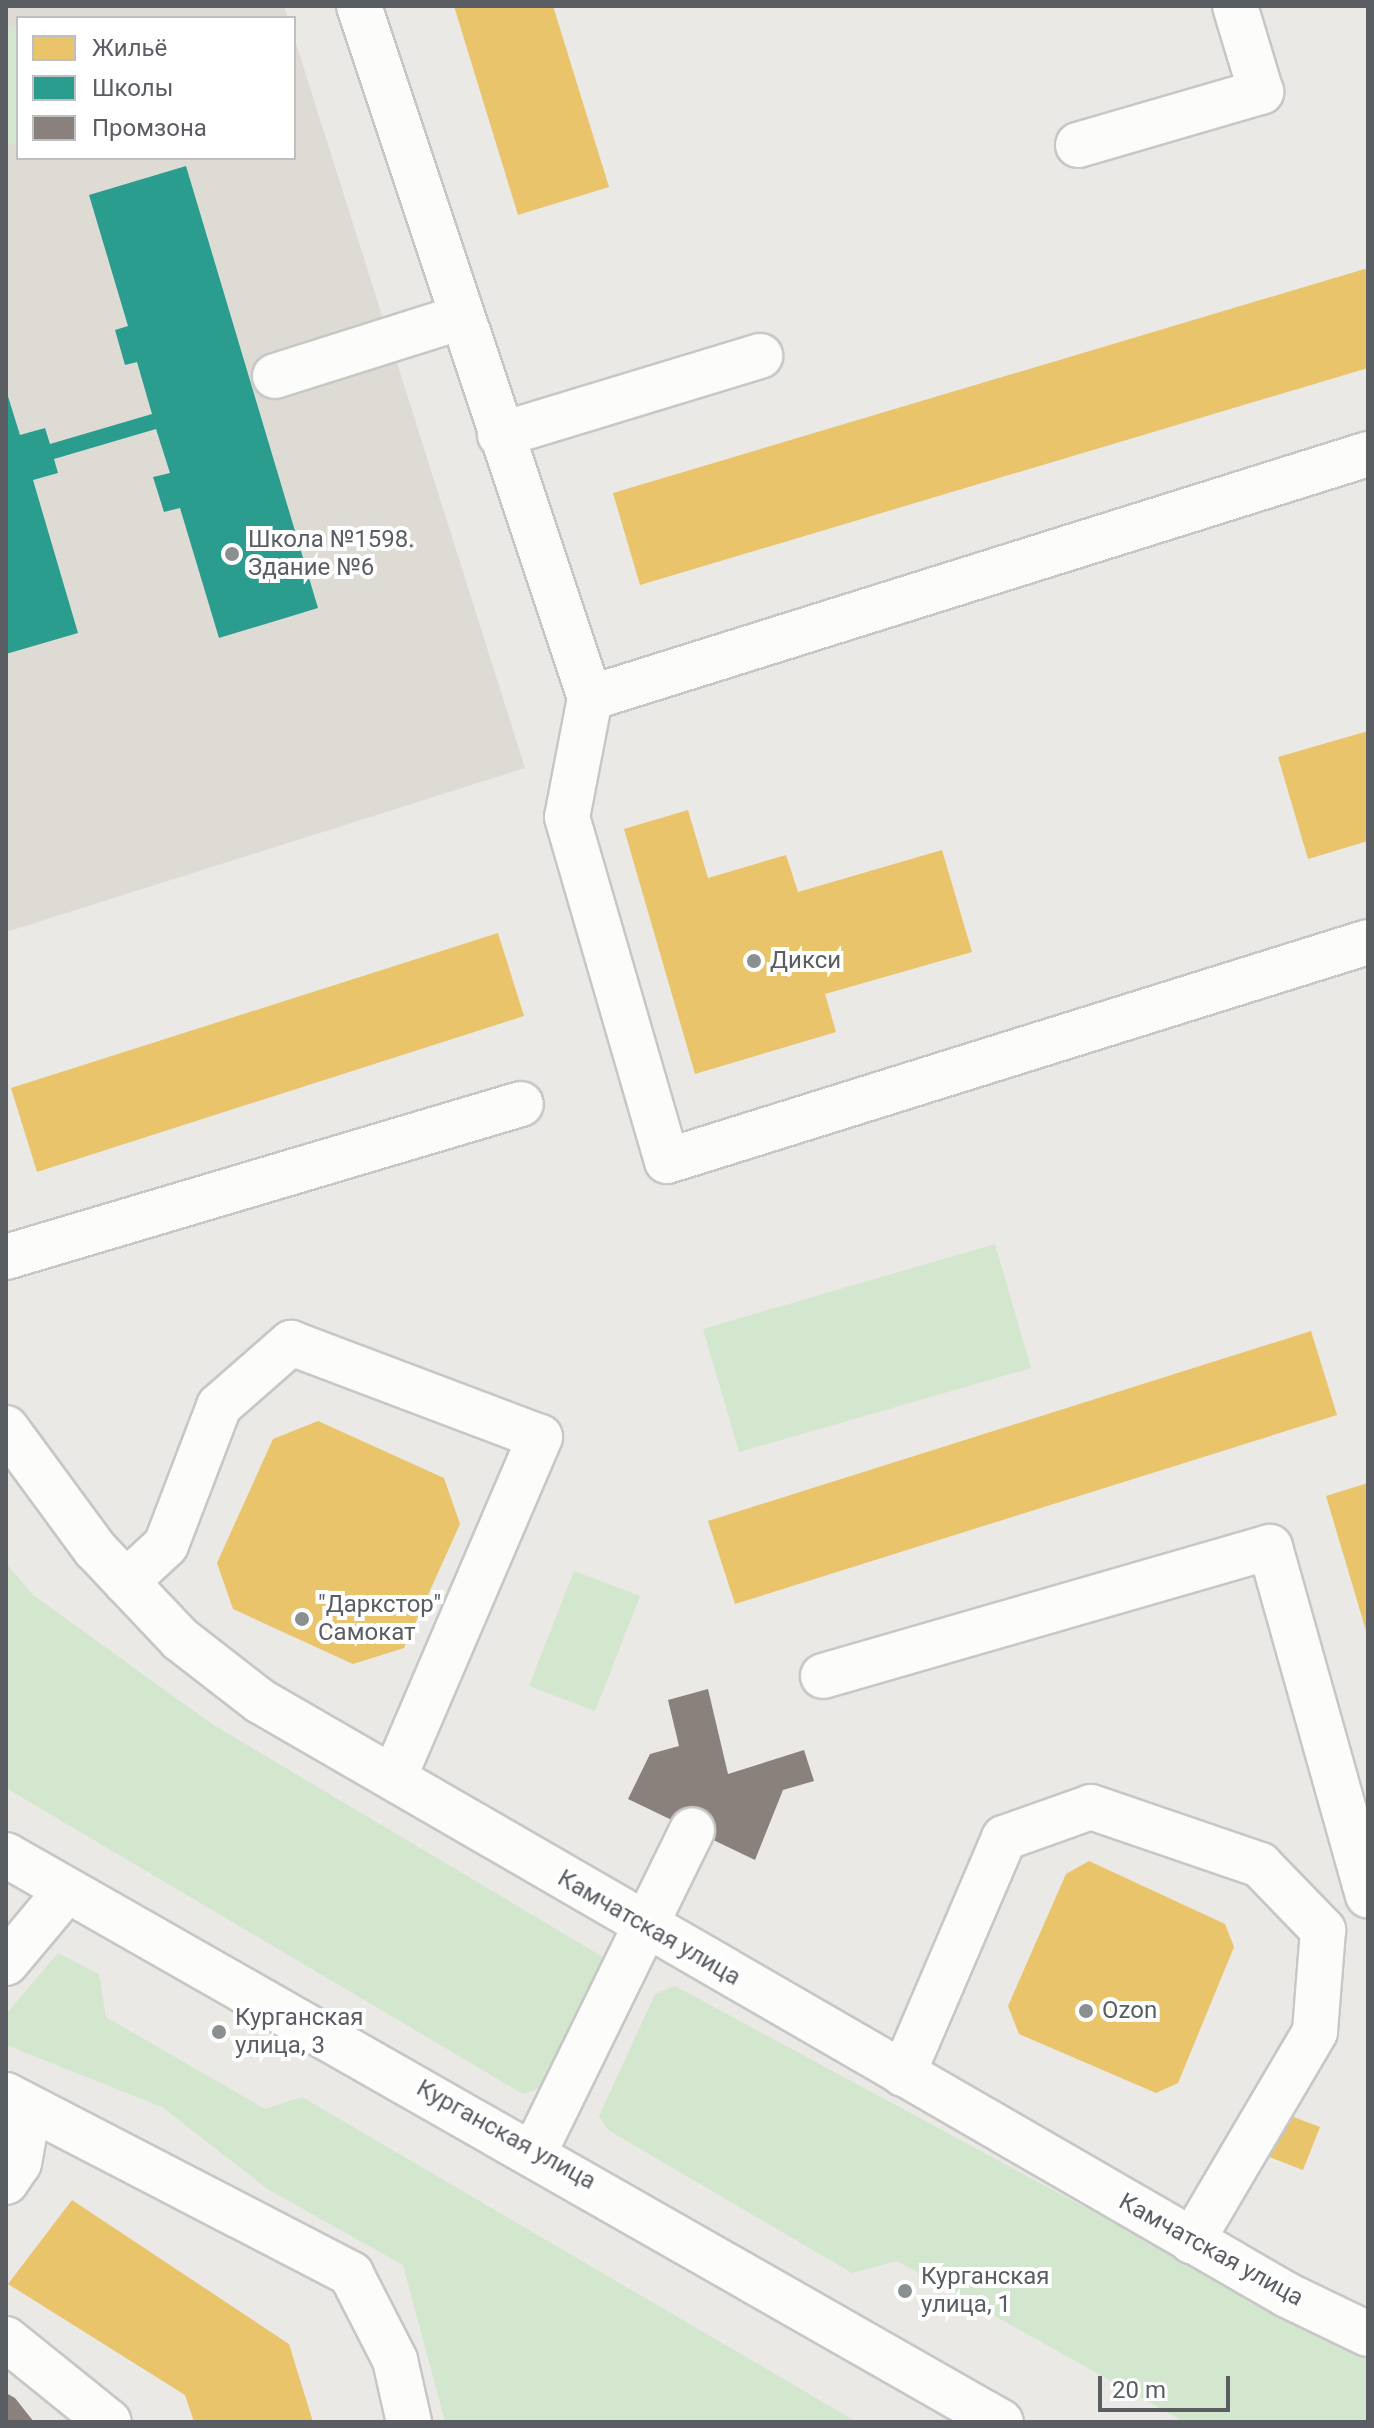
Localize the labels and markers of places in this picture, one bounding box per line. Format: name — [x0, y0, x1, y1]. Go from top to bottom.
place label: Школа №1598. Здание №6 — [248, 526, 415, 582]
marker: Школа №1598. Здание №6 — [223, 545, 241, 563]
place label: Дикси — [770, 947, 841, 975]
marker: Дикси — [745, 952, 763, 970]
place label: "Даркстор" Самокат — [318, 1591, 441, 1647]
marker: "Даркстор" Самокат — [293, 1610, 311, 1628]
place label: Ozon — [1102, 1997, 1157, 2025]
marker: Ozon — [1077, 2002, 1095, 2020]
place label: Курганская улица, 3 — [235, 2004, 364, 2060]
marker: Курганская улица, 3 — [210, 2023, 228, 2041]
place label: Курганская улица, 1 — [921, 2263, 1050, 2319]
marker: Курганская улица, 1 — [896, 2282, 914, 2300]

